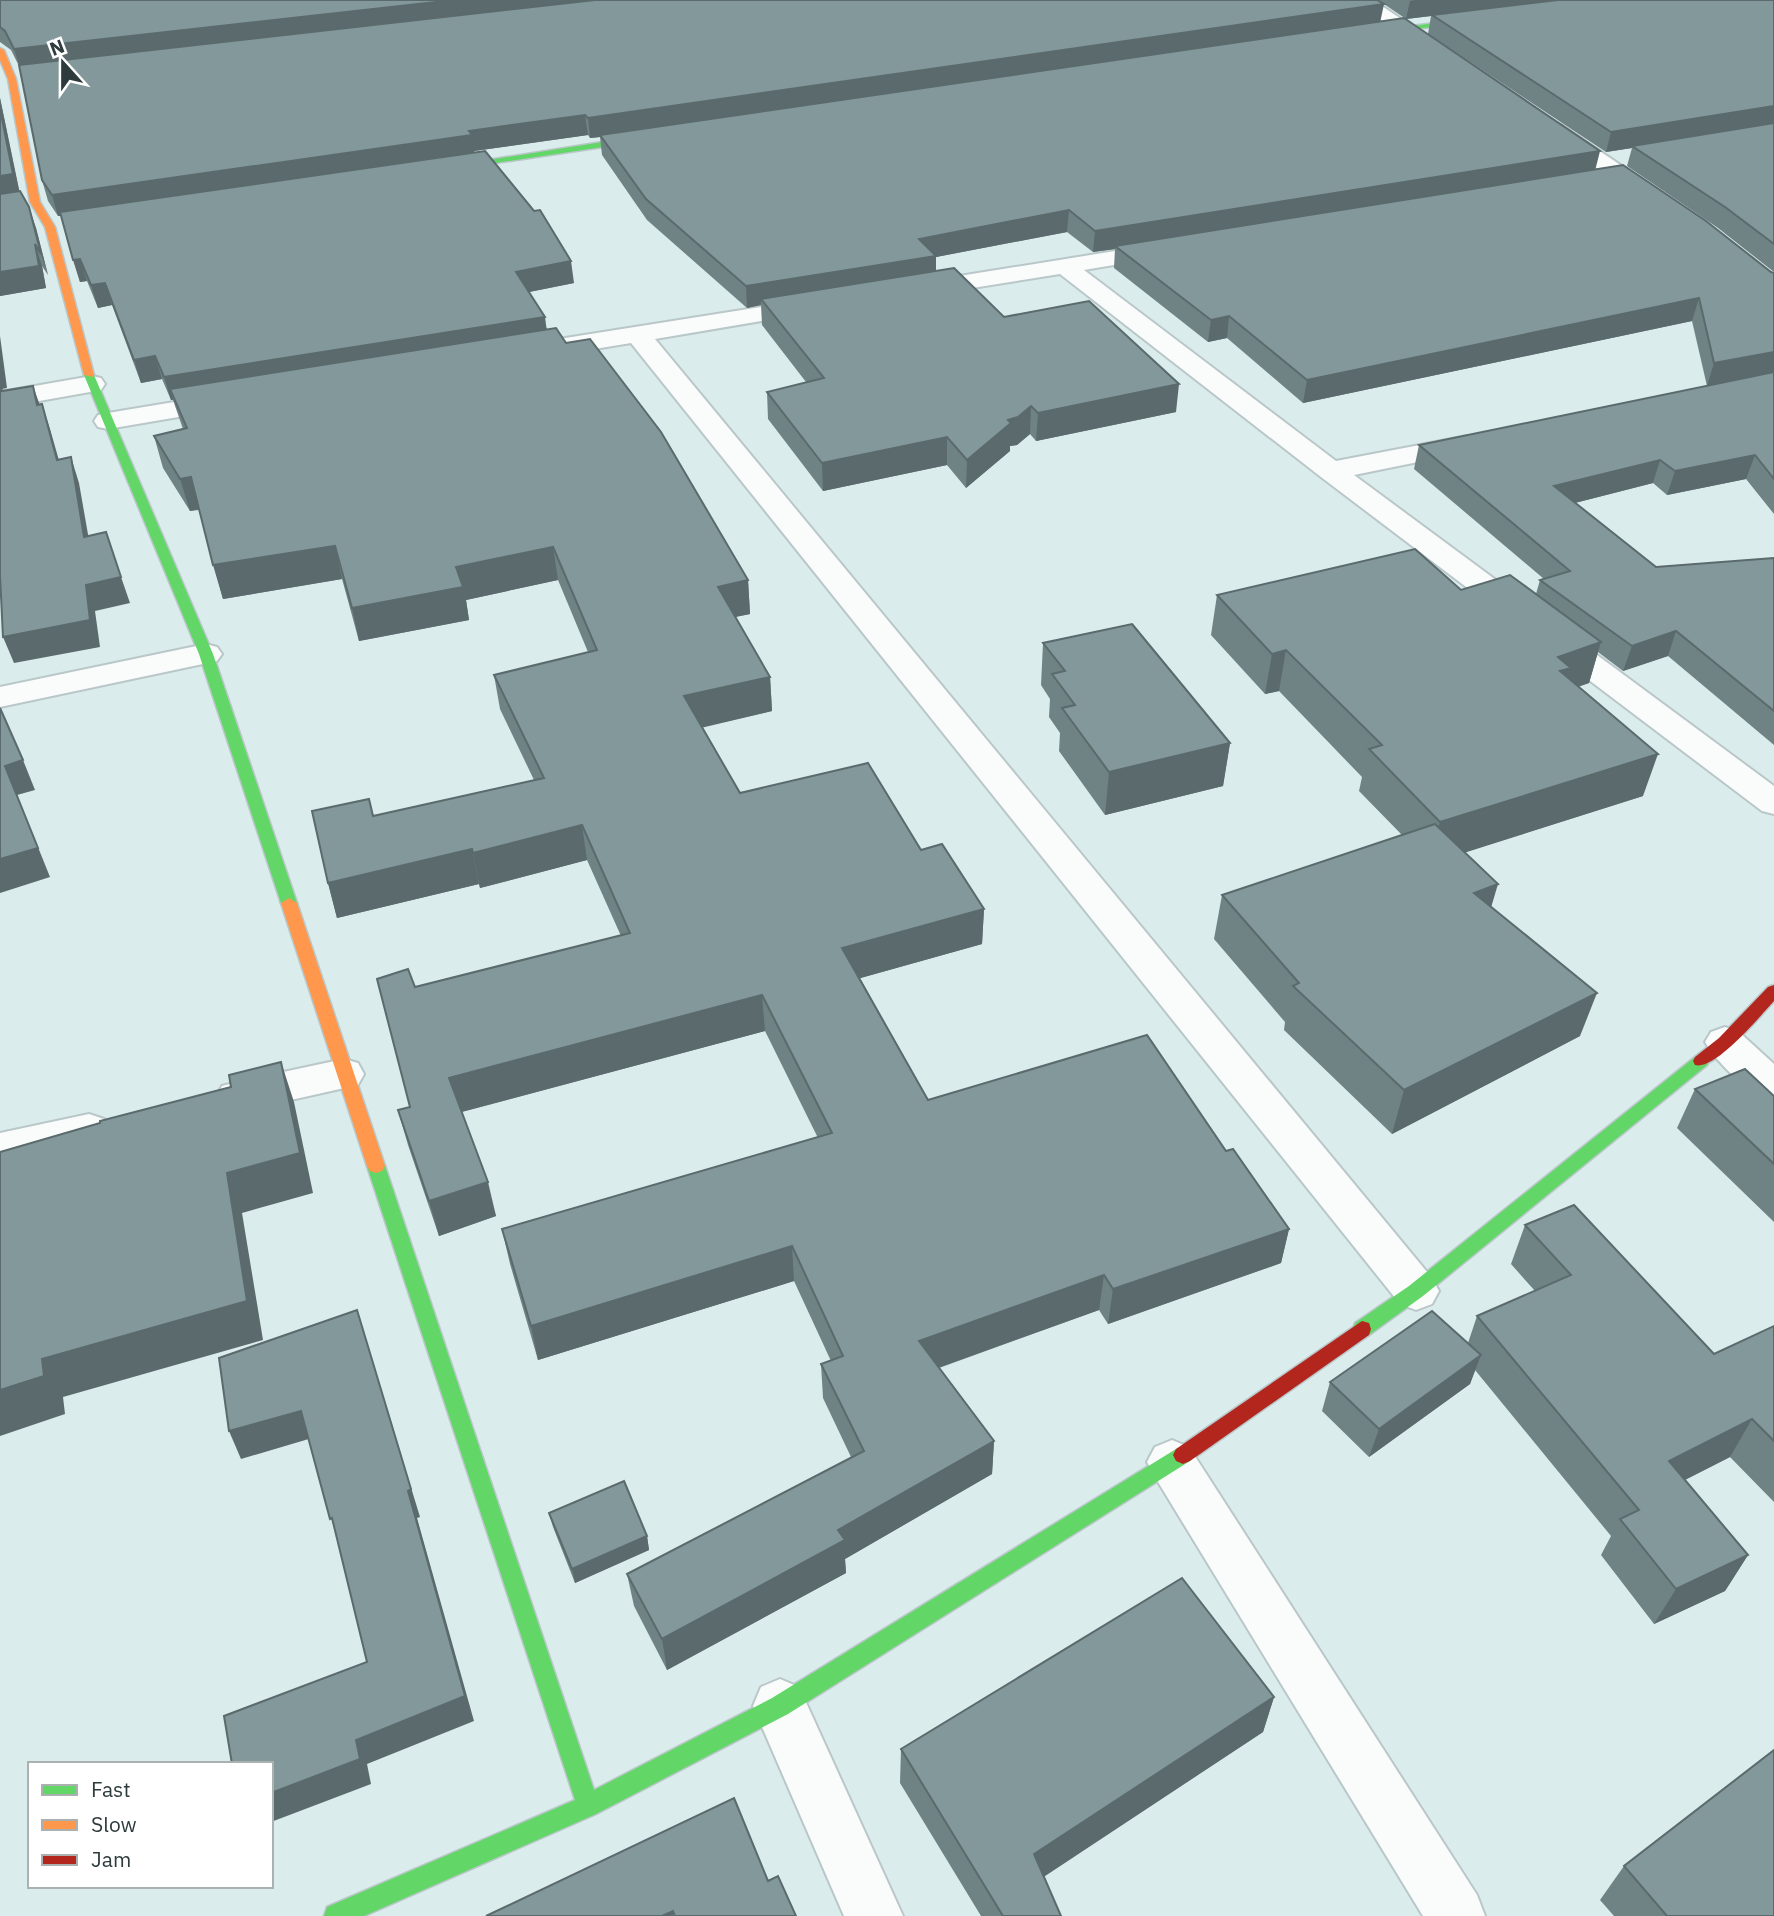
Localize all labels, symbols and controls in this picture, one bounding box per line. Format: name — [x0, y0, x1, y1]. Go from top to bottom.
north arrow — [28, 28, 98, 98]
text: N — [46, 33, 68, 61]
legend — [28, 1762, 273, 1888]
text: Fast — [91, 1775, 131, 1803]
text: Slow — [91, 1810, 137, 1838]
text: Jam — [91, 1845, 131, 1873]

